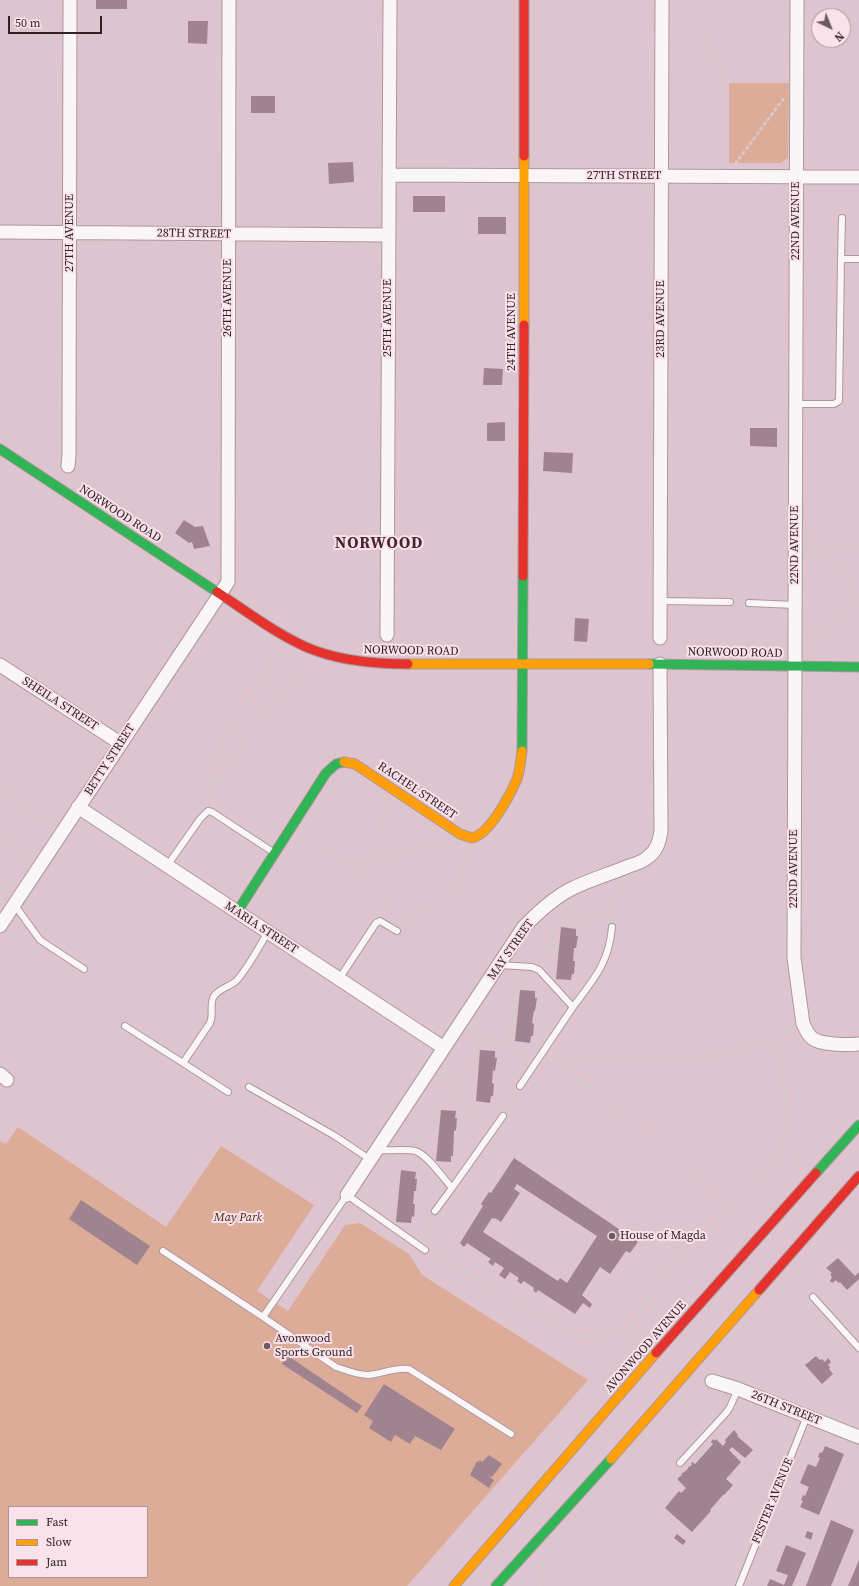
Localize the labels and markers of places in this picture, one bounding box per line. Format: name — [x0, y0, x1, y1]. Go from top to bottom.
place label: House of Magda — [620, 1229, 706, 1243]
marker: House of Magda — [607, 1231, 617, 1241]
place label: Avonwood Sports Ground — [275, 1332, 352, 1360]
marker: Avonwood Sports Ground — [262, 1341, 272, 1351]

